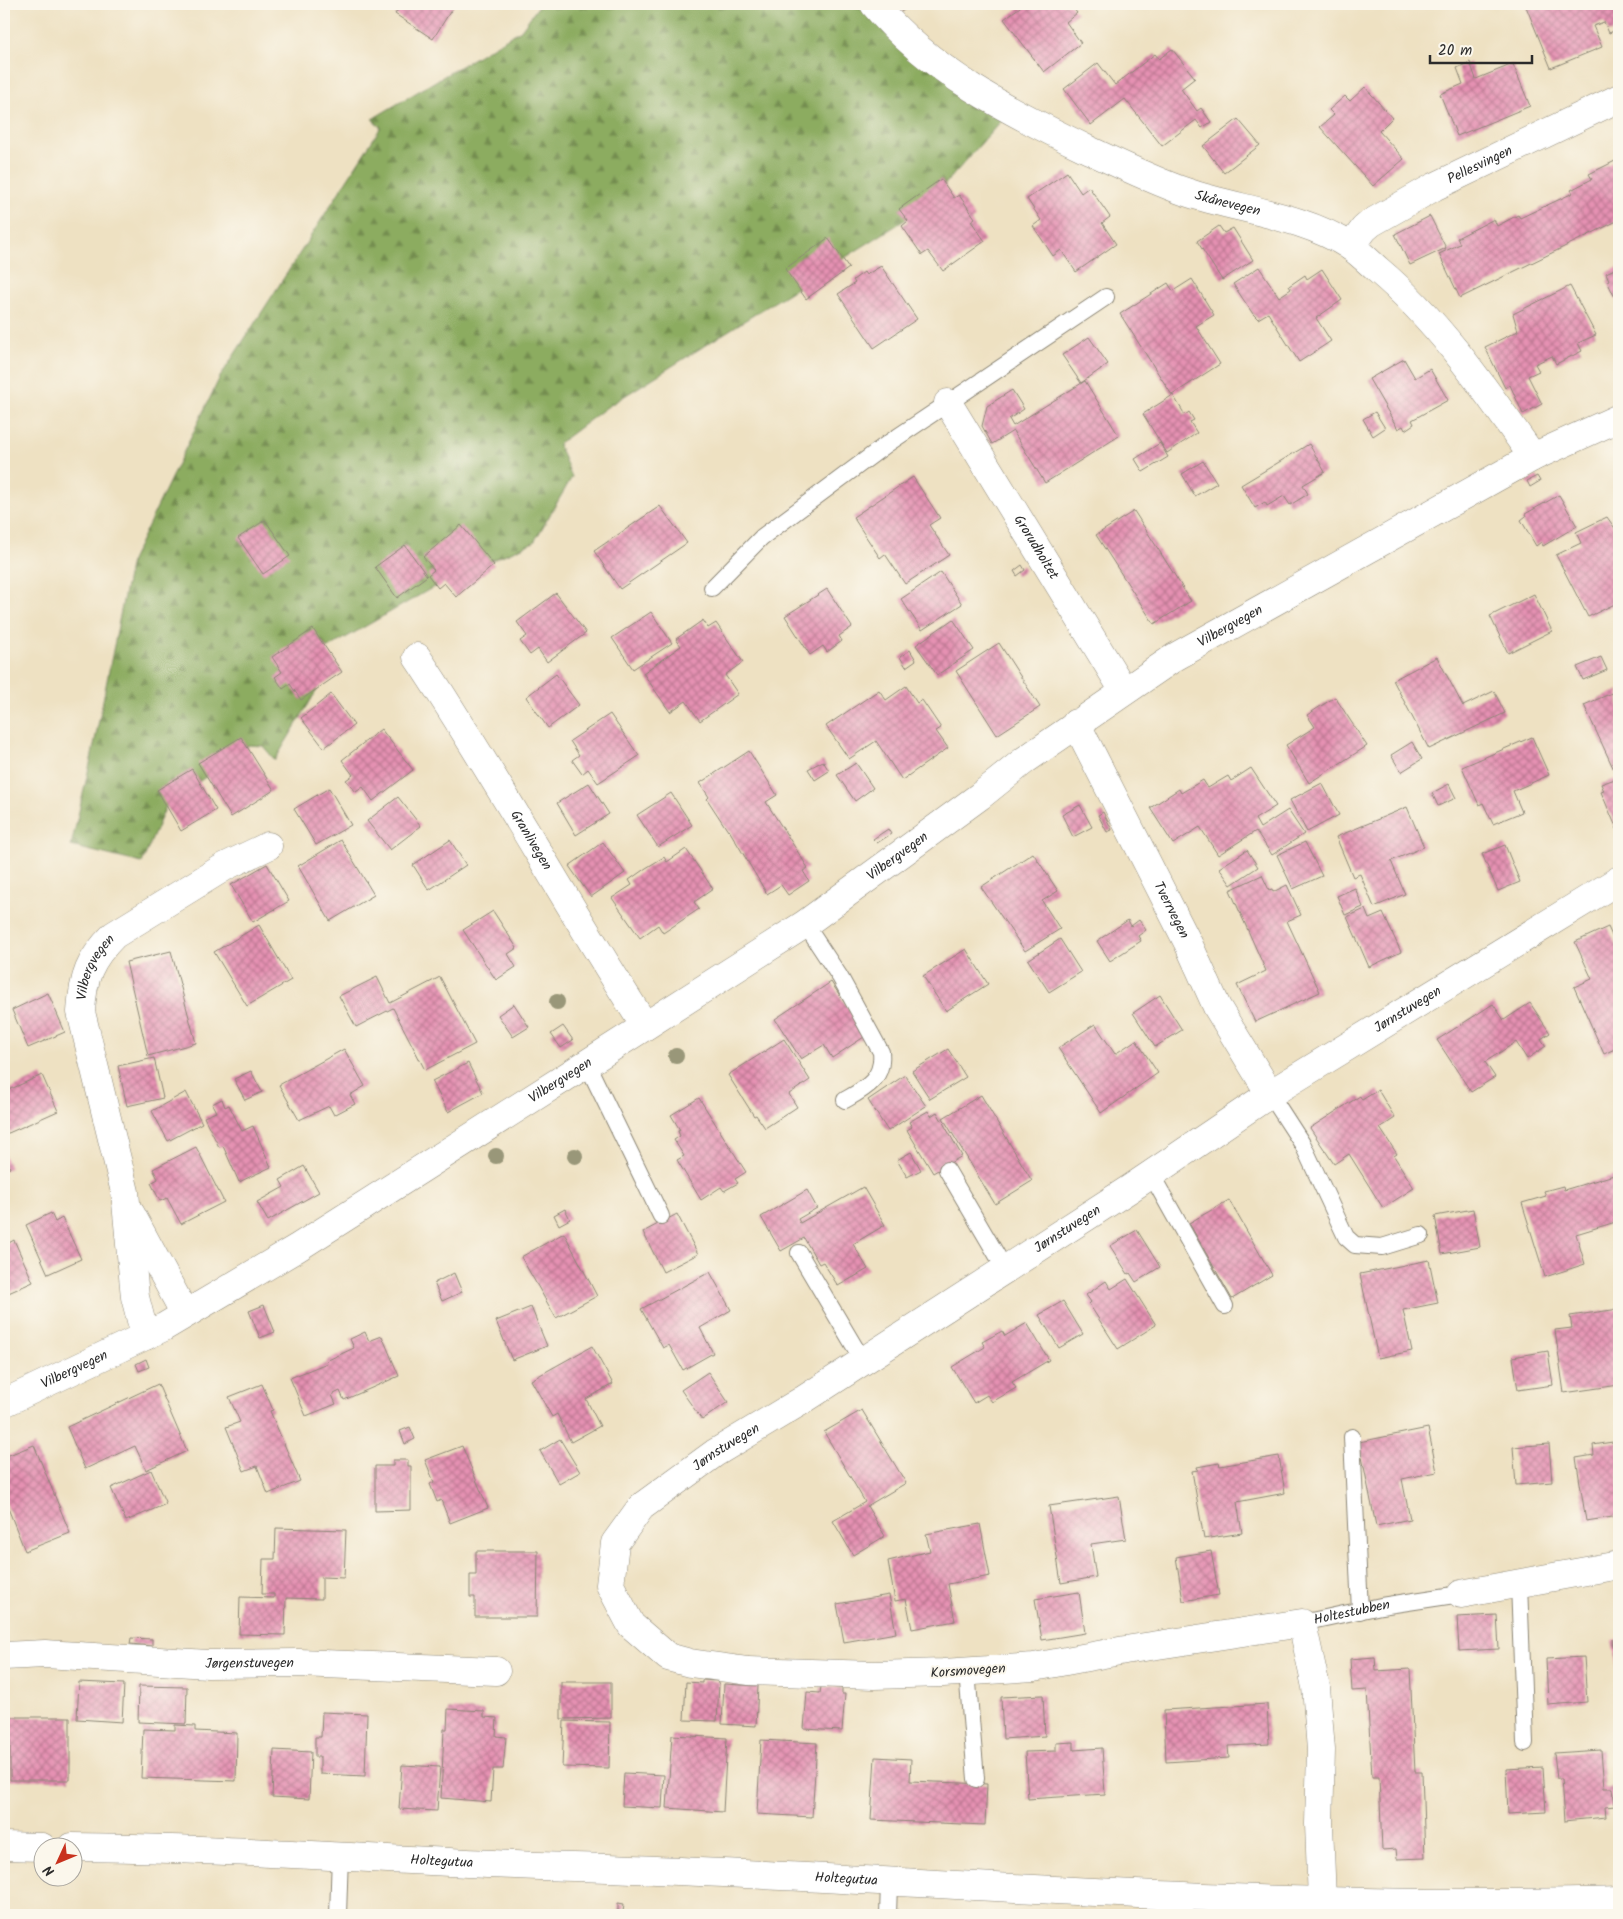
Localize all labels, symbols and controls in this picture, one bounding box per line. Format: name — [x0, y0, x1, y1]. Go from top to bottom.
scale bar — [1430, 32, 1533, 64]
text: 20 m — [1438, 39, 1472, 63]
street label: Pellesvingen — [1444, 140, 1516, 190]
street label: Skånevegen — [1192, 184, 1263, 222]
street label: Grorudholtet — [1008, 511, 1065, 584]
street label: Vilbergvegen — [1193, 599, 1267, 653]
street label: Granlivegen — [505, 806, 558, 875]
street label: Vilbergvegen — [862, 826, 933, 886]
street label: Tverrvegen — [1147, 878, 1195, 943]
street label: Vilbergvegen — [71, 929, 120, 1001]
street label: Jørnstuvegen — [1370, 980, 1446, 1039]
street label: Vilbergvegen — [524, 1052, 597, 1109]
street label: Jørnstuvegen — [1030, 1199, 1105, 1259]
street label: Vilbergvegen — [37, 1344, 112, 1395]
street label: Jørnstuvegen — [688, 1418, 764, 1477]
street label: Holtestubben — [1312, 1594, 1391, 1631]
street label: Jørgenstuvegen — [205, 1652, 294, 1675]
street label: Korsmovegen — [930, 1657, 1006, 1685]
north arrow — [32, 1836, 82, 1886]
street label: Holtegutua — [410, 1849, 474, 1874]
text: N — [38, 1859, 60, 1881]
street label: Holtegutua — [814, 1867, 878, 1892]

